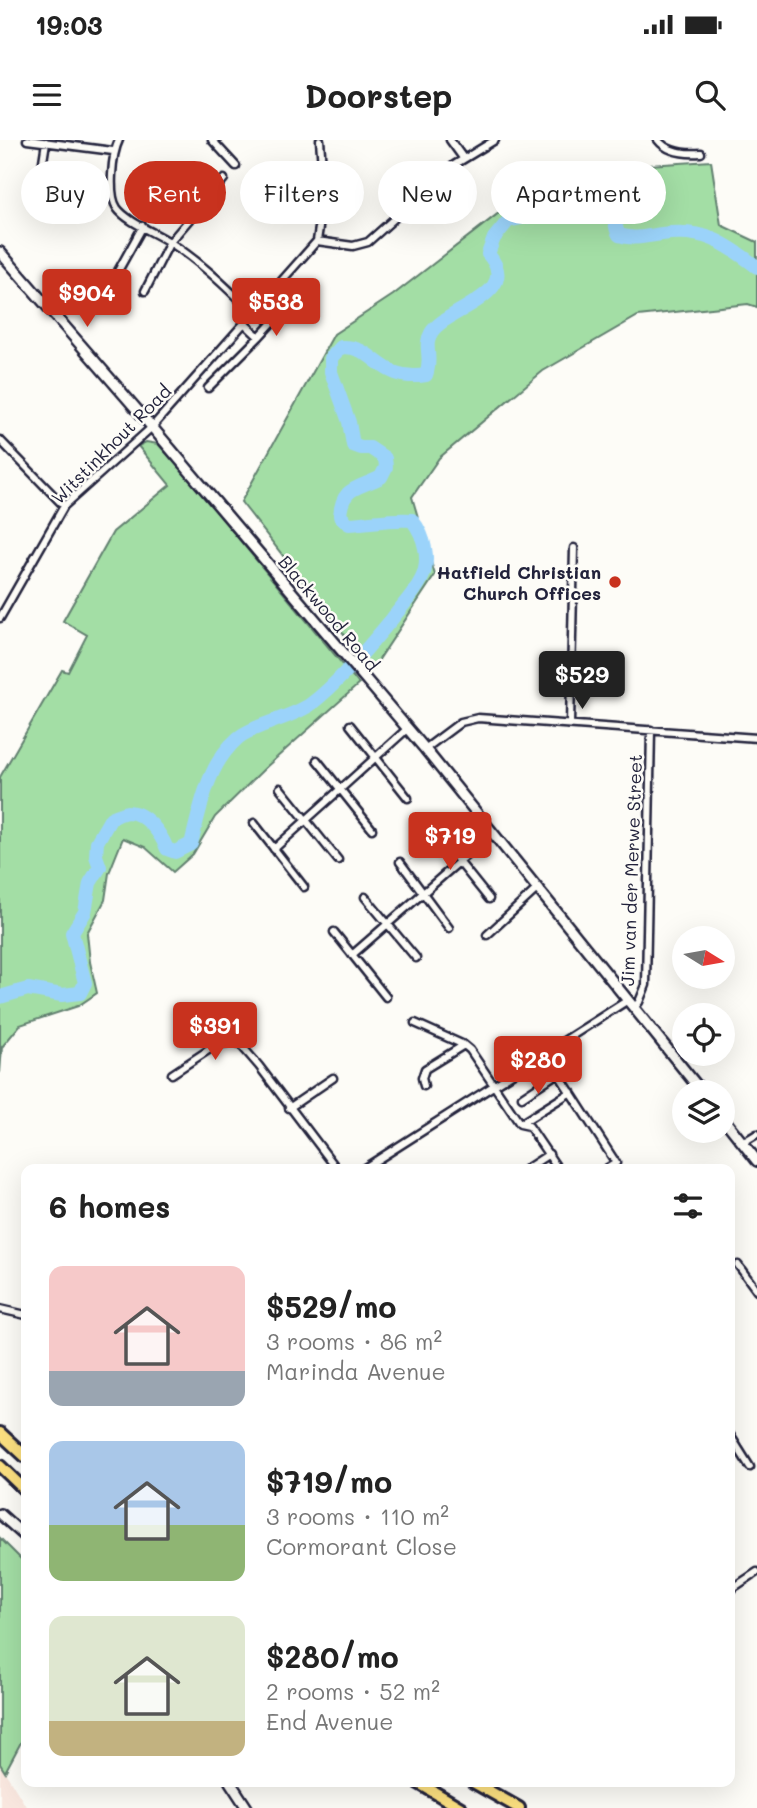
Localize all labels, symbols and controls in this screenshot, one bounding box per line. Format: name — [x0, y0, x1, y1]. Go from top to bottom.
text: 19:03 — [35, 8, 103, 42]
text: Doorstep — [304, 74, 453, 116]
icon: menu — [28, 76, 66, 114]
icon: search — [691, 76, 729, 114]
chip: Buy — [21, 161, 110, 224]
chip: Rent — [124, 161, 226, 224]
chip: Filters — [240, 161, 364, 224]
chip: New — [378, 161, 477, 224]
chip: Apartment — [491, 161, 666, 224]
pin: $904 — [46, 270, 128, 329]
text: $904 — [58, 277, 116, 307]
pin: $538 — [235, 278, 317, 338]
text: $538 — [248, 286, 304, 316]
street label: Witstinkhout Road — [46, 379, 176, 509]
street label: Blackwood Road — [273, 550, 385, 676]
place label: Hatfield Christian Church Offices — [436, 560, 601, 605]
marker: Hatfield Christian Church Offices — [607, 574, 623, 590]
pin: $529 — [541, 652, 623, 711]
text: $529 — [555, 659, 609, 689]
street label: Jim van der Merwe Street — [615, 754, 647, 986]
pin: $719 — [409, 812, 491, 872]
text: $719 — [424, 820, 476, 850]
north arrow — [672, 926, 735, 989]
map controls — [672, 926, 735, 1143]
pin: $391 — [174, 1002, 256, 1062]
button: locate — [672, 1003, 735, 1066]
text: $391 — [189, 1010, 241, 1040]
pin: $280 — [497, 1037, 579, 1096]
text: $280 — [510, 1044, 566, 1074]
button: layers — [672, 1080, 735, 1143]
text: 6 homes — [49, 1186, 170, 1226]
icon: filters — [669, 1187, 707, 1225]
text: $529/mo — [266, 1286, 396, 1326]
icon: home — [105, 1294, 189, 1378]
text: 3 rooms · 86 m² — [266, 1326, 442, 1356]
text: Marinda Avenue — [266, 1356, 446, 1386]
text: $719/mo — [266, 1461, 392, 1501]
icon: home — [105, 1469, 189, 1553]
text: 3 rooms · 110 m² — [266, 1501, 449, 1531]
text: Cormorant Close — [266, 1531, 457, 1561]
text: $280/mo — [266, 1636, 399, 1676]
icon: home — [105, 1644, 189, 1728]
text: 2 rooms · 52 m² — [266, 1676, 440, 1706]
text: End Avenue — [266, 1706, 393, 1736]

